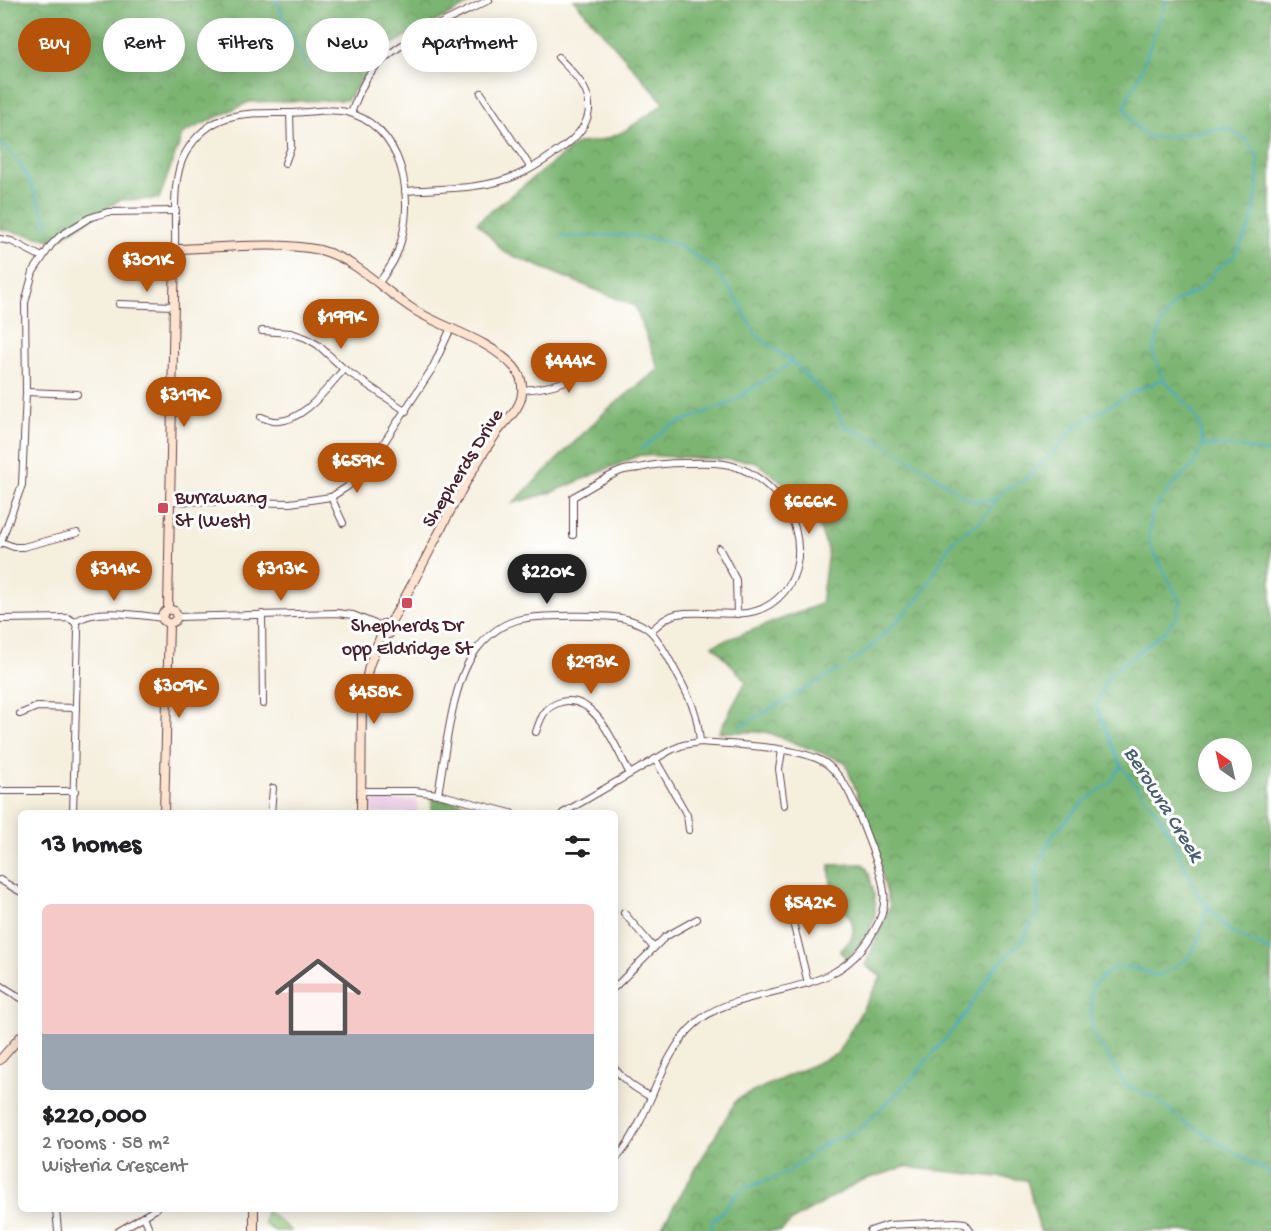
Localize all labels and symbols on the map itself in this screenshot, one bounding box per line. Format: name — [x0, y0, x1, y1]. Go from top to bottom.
pin: $301K — [105, 242, 189, 293]
pin: $199K — [299, 299, 383, 350]
pin: $444K — [527, 343, 611, 394]
pin: $319K — [142, 377, 226, 428]
street label: Shepherds Drive — [418, 405, 510, 533]
pin: $659K — [315, 443, 399, 494]
pin: $666K — [767, 484, 851, 535]
place label: Burrawang St (West) — [174, 488, 267, 534]
marker: Burrawang St (West) — [156, 501, 170, 515]
pin: $314K — [72, 551, 156, 602]
pin: $313K — [239, 551, 323, 602]
pin: $220K — [505, 554, 589, 605]
marker: Shepherds Dr opp Eldridge St — [400, 596, 414, 610]
place label: Shepherds Dr opp Eldridge St — [342, 616, 474, 662]
pin: $293K — [549, 644, 633, 695]
pin: $309K — [137, 668, 221, 719]
pin: $458K — [332, 674, 416, 725]
north arrow — [1198, 738, 1252, 792]
water label: Berowra Creek — [1117, 743, 1209, 869]
pin: $542K — [767, 885, 851, 936]

